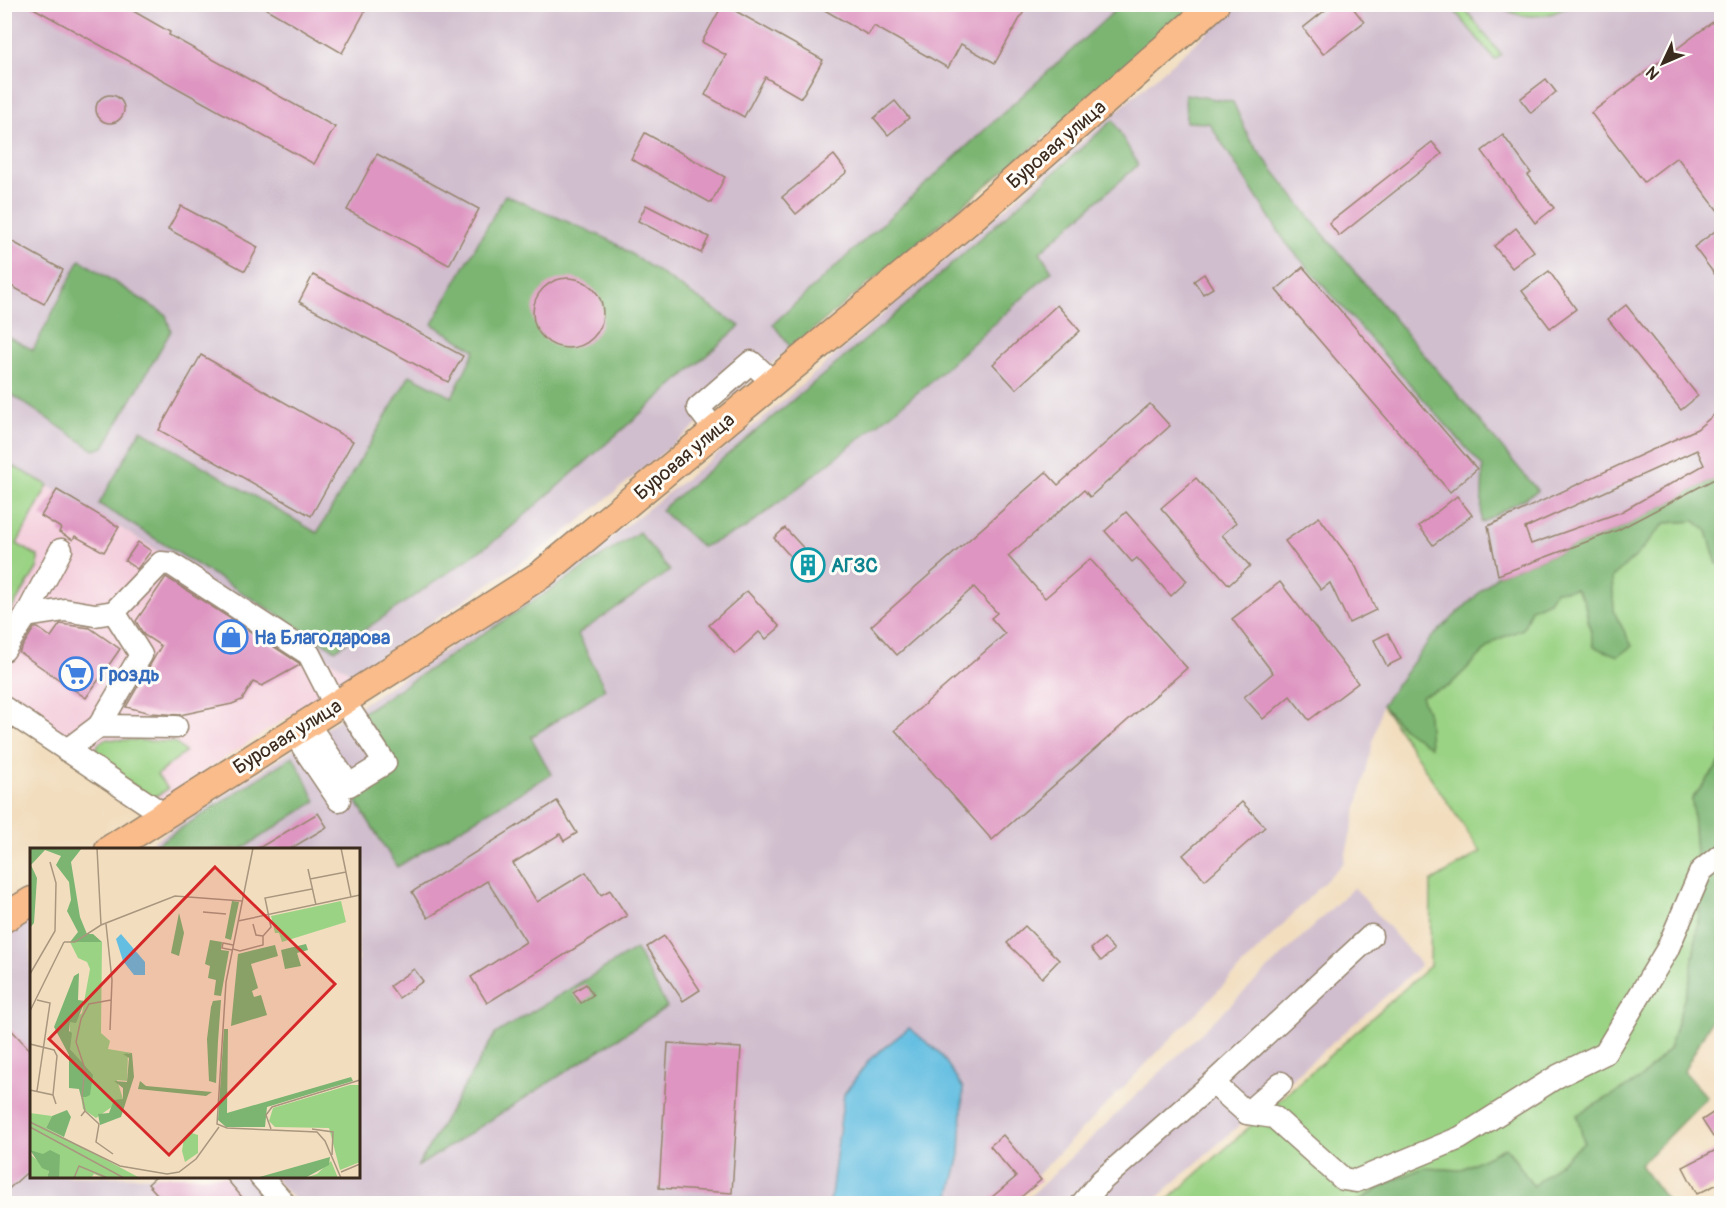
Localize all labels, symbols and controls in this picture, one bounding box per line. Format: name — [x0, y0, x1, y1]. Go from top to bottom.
north arrow — [1633, 33, 1693, 93]
text: N — [1642, 62, 1664, 84]
street label: Буровая улица — [1002, 94, 1111, 194]
street label: Буровая улица — [629, 407, 740, 506]
building icon: АГЗС — [790, 547, 826, 583]
place label: АГЗС — [831, 553, 878, 578]
shop icon: На Благодарова — [213, 619, 249, 655]
place label: На Благодарова — [254, 625, 390, 650]
supermarket icon: Гроздь — [58, 656, 94, 692]
place label: Гроздь — [99, 662, 160, 687]
street label: Буровая улица — [228, 693, 346, 780]
inset map — [30, 848, 360, 1178]

